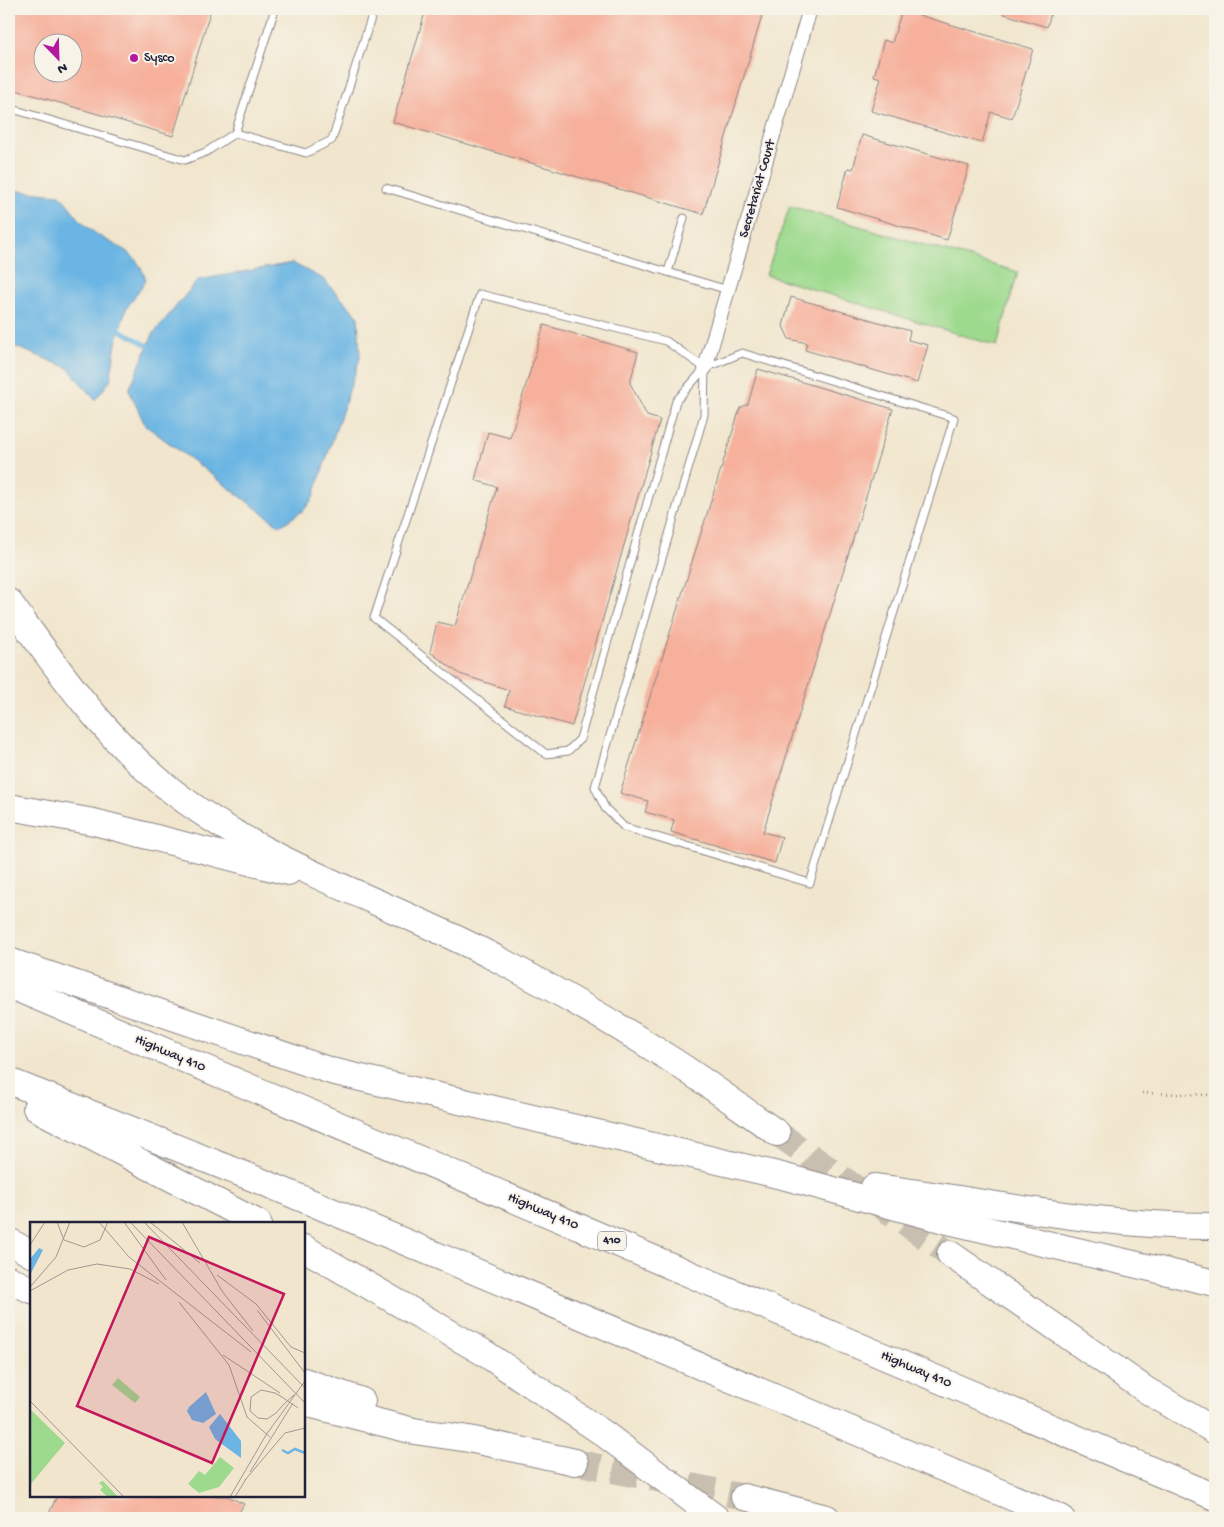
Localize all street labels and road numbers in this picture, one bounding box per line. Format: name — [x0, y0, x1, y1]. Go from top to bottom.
street label: Secretariat Court — [736, 137, 780, 240]
street label: Highway 410 — [132, 1031, 208, 1077]
street label: Highway 410 — [505, 1189, 581, 1235]
road number: 410 — [598, 1232, 626, 1250]
street label: Highway 410 — [878, 1347, 954, 1393]

